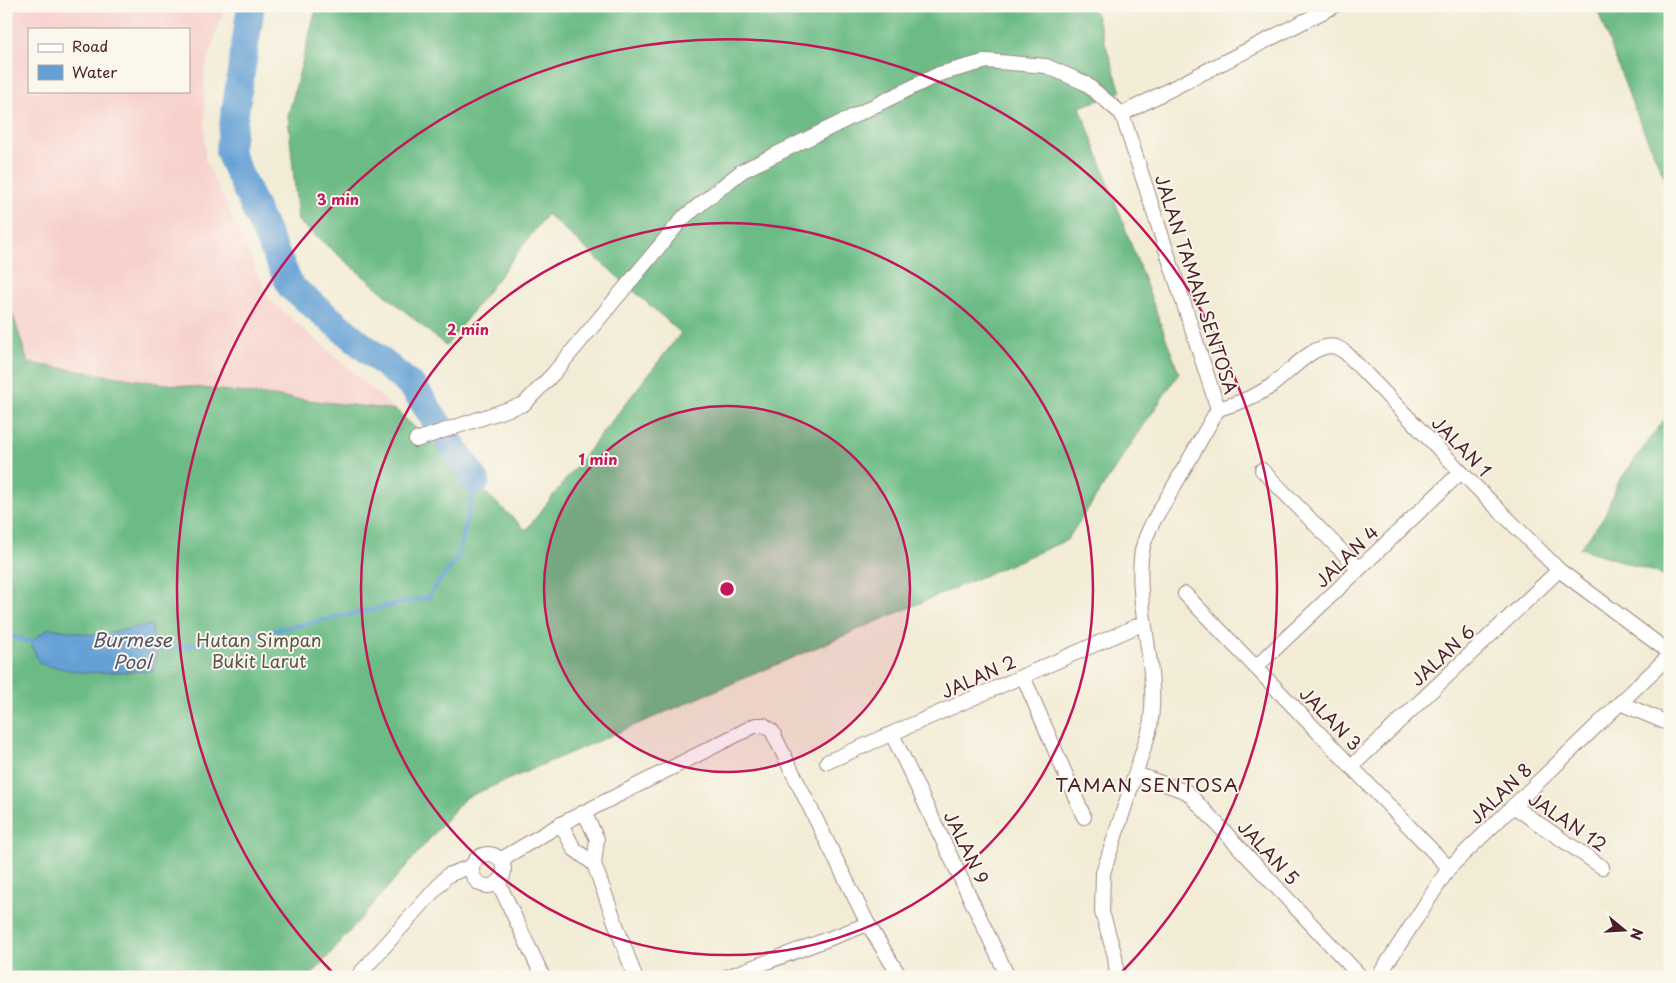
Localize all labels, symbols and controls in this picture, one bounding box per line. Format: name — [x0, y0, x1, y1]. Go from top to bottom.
legend — [28, 28, 190, 92]
text: Road — [72, 34, 108, 57]
text: Water — [72, 60, 117, 83]
street label: JALAN TAMAN SENTOSA — [1149, 171, 1245, 397]
text: 3 min — [317, 187, 359, 210]
text: 2 min — [447, 317, 489, 340]
street label: JALAN 1 — [1426, 409, 1498, 483]
text: 1 min — [579, 447, 617, 470]
street label: JALAN 4 — [1308, 519, 1384, 593]
centre of rings — [718, 580, 736, 598]
street label: JALAN 6 — [1404, 618, 1480, 692]
water label: Burmese Pool — [92, 625, 173, 675]
park label: Hutan Simpan Bukit Larut — [196, 626, 322, 674]
street label: JALAN 2 — [936, 647, 1020, 705]
street label: JALAN 3 — [1294, 680, 1368, 756]
street label: JALAN 8 — [1463, 756, 1537, 830]
district label: TAMAN SENTOSA — [1055, 770, 1239, 798]
street label: JALAN 12 — [1523, 785, 1613, 857]
street label: JALAN 9 — [938, 806, 996, 888]
street label: JALAN 5 — [1232, 814, 1306, 890]
north arrow — [1598, 906, 1648, 956]
text: N — [1625, 926, 1649, 943]

